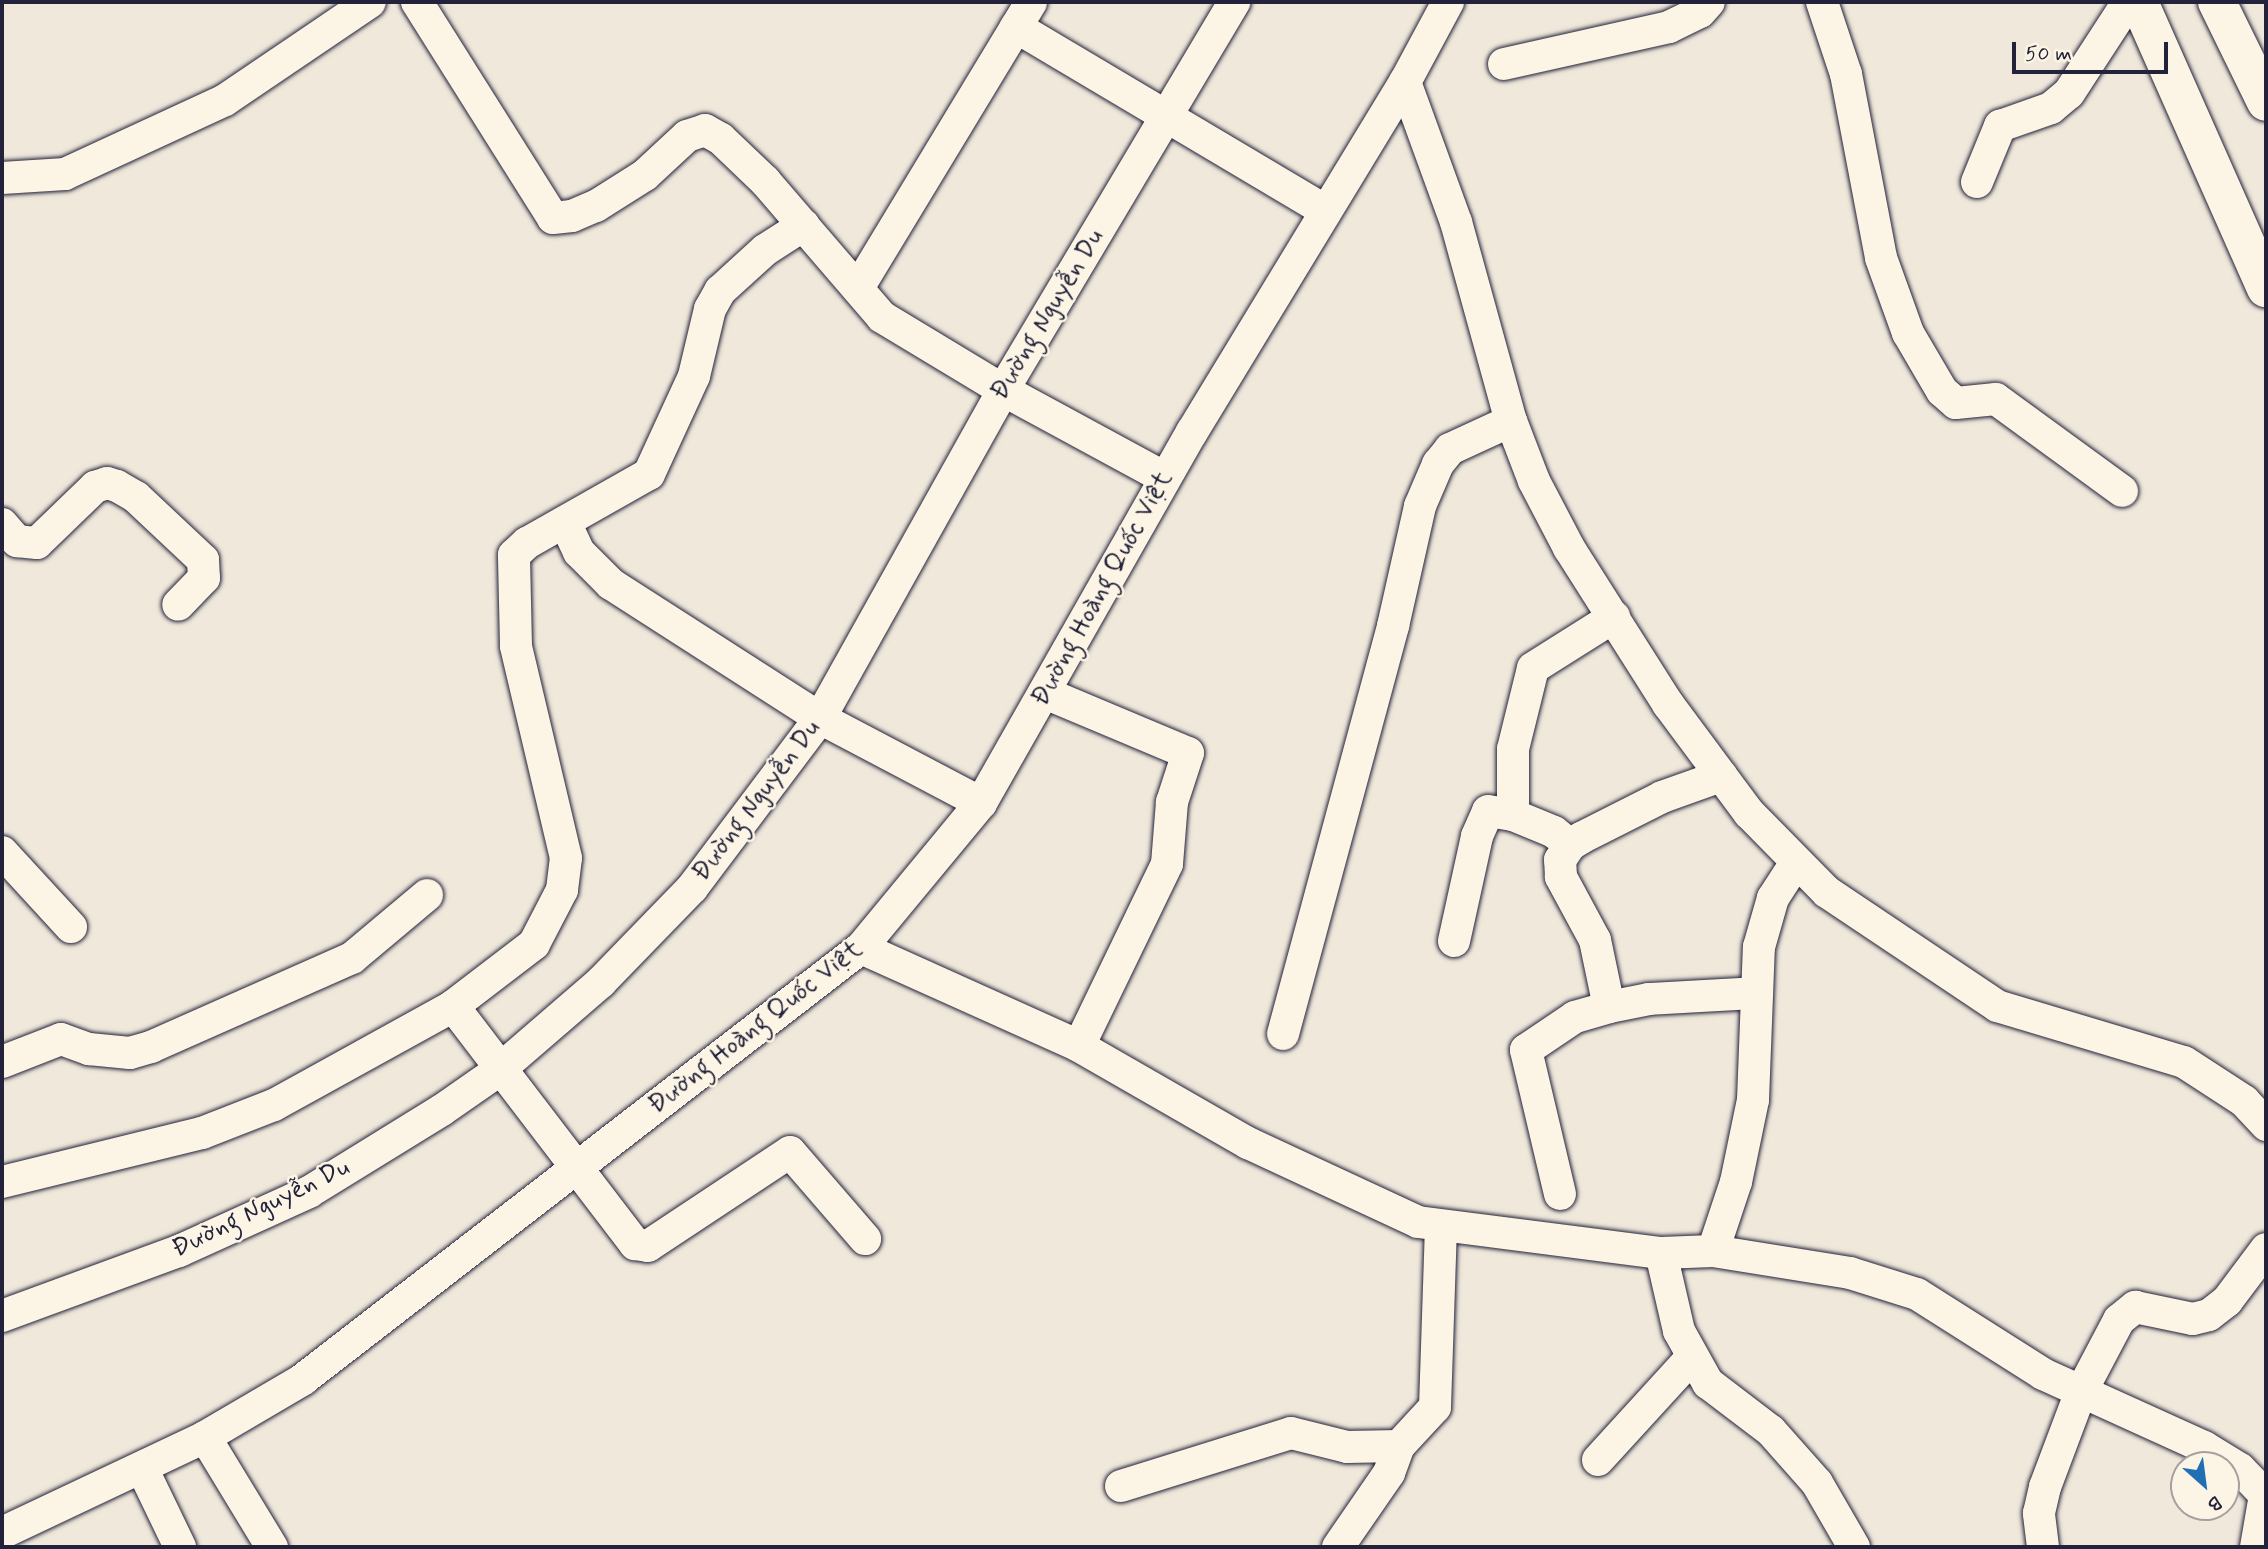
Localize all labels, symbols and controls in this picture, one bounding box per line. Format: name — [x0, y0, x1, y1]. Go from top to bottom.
scale bar — [2016, 28, 2172, 72]
text: 50 m — [2025, 40, 2072, 68]
street label: Đường Nguyễn Du — [985, 224, 1111, 406]
street label: Đường Hoàng Quốc Việt — [1026, 467, 1180, 711]
street label: Đường Nguyễn Du — [686, 714, 828, 888]
street label: Đường Hoàng Quốc Việt — [643, 935, 869, 1121]
street label: Đường Nguyễn Du — [167, 1152, 355, 1266]
north arrow — [2170, 1451, 2240, 1521]
text: B — [2203, 1489, 2225, 1517]

